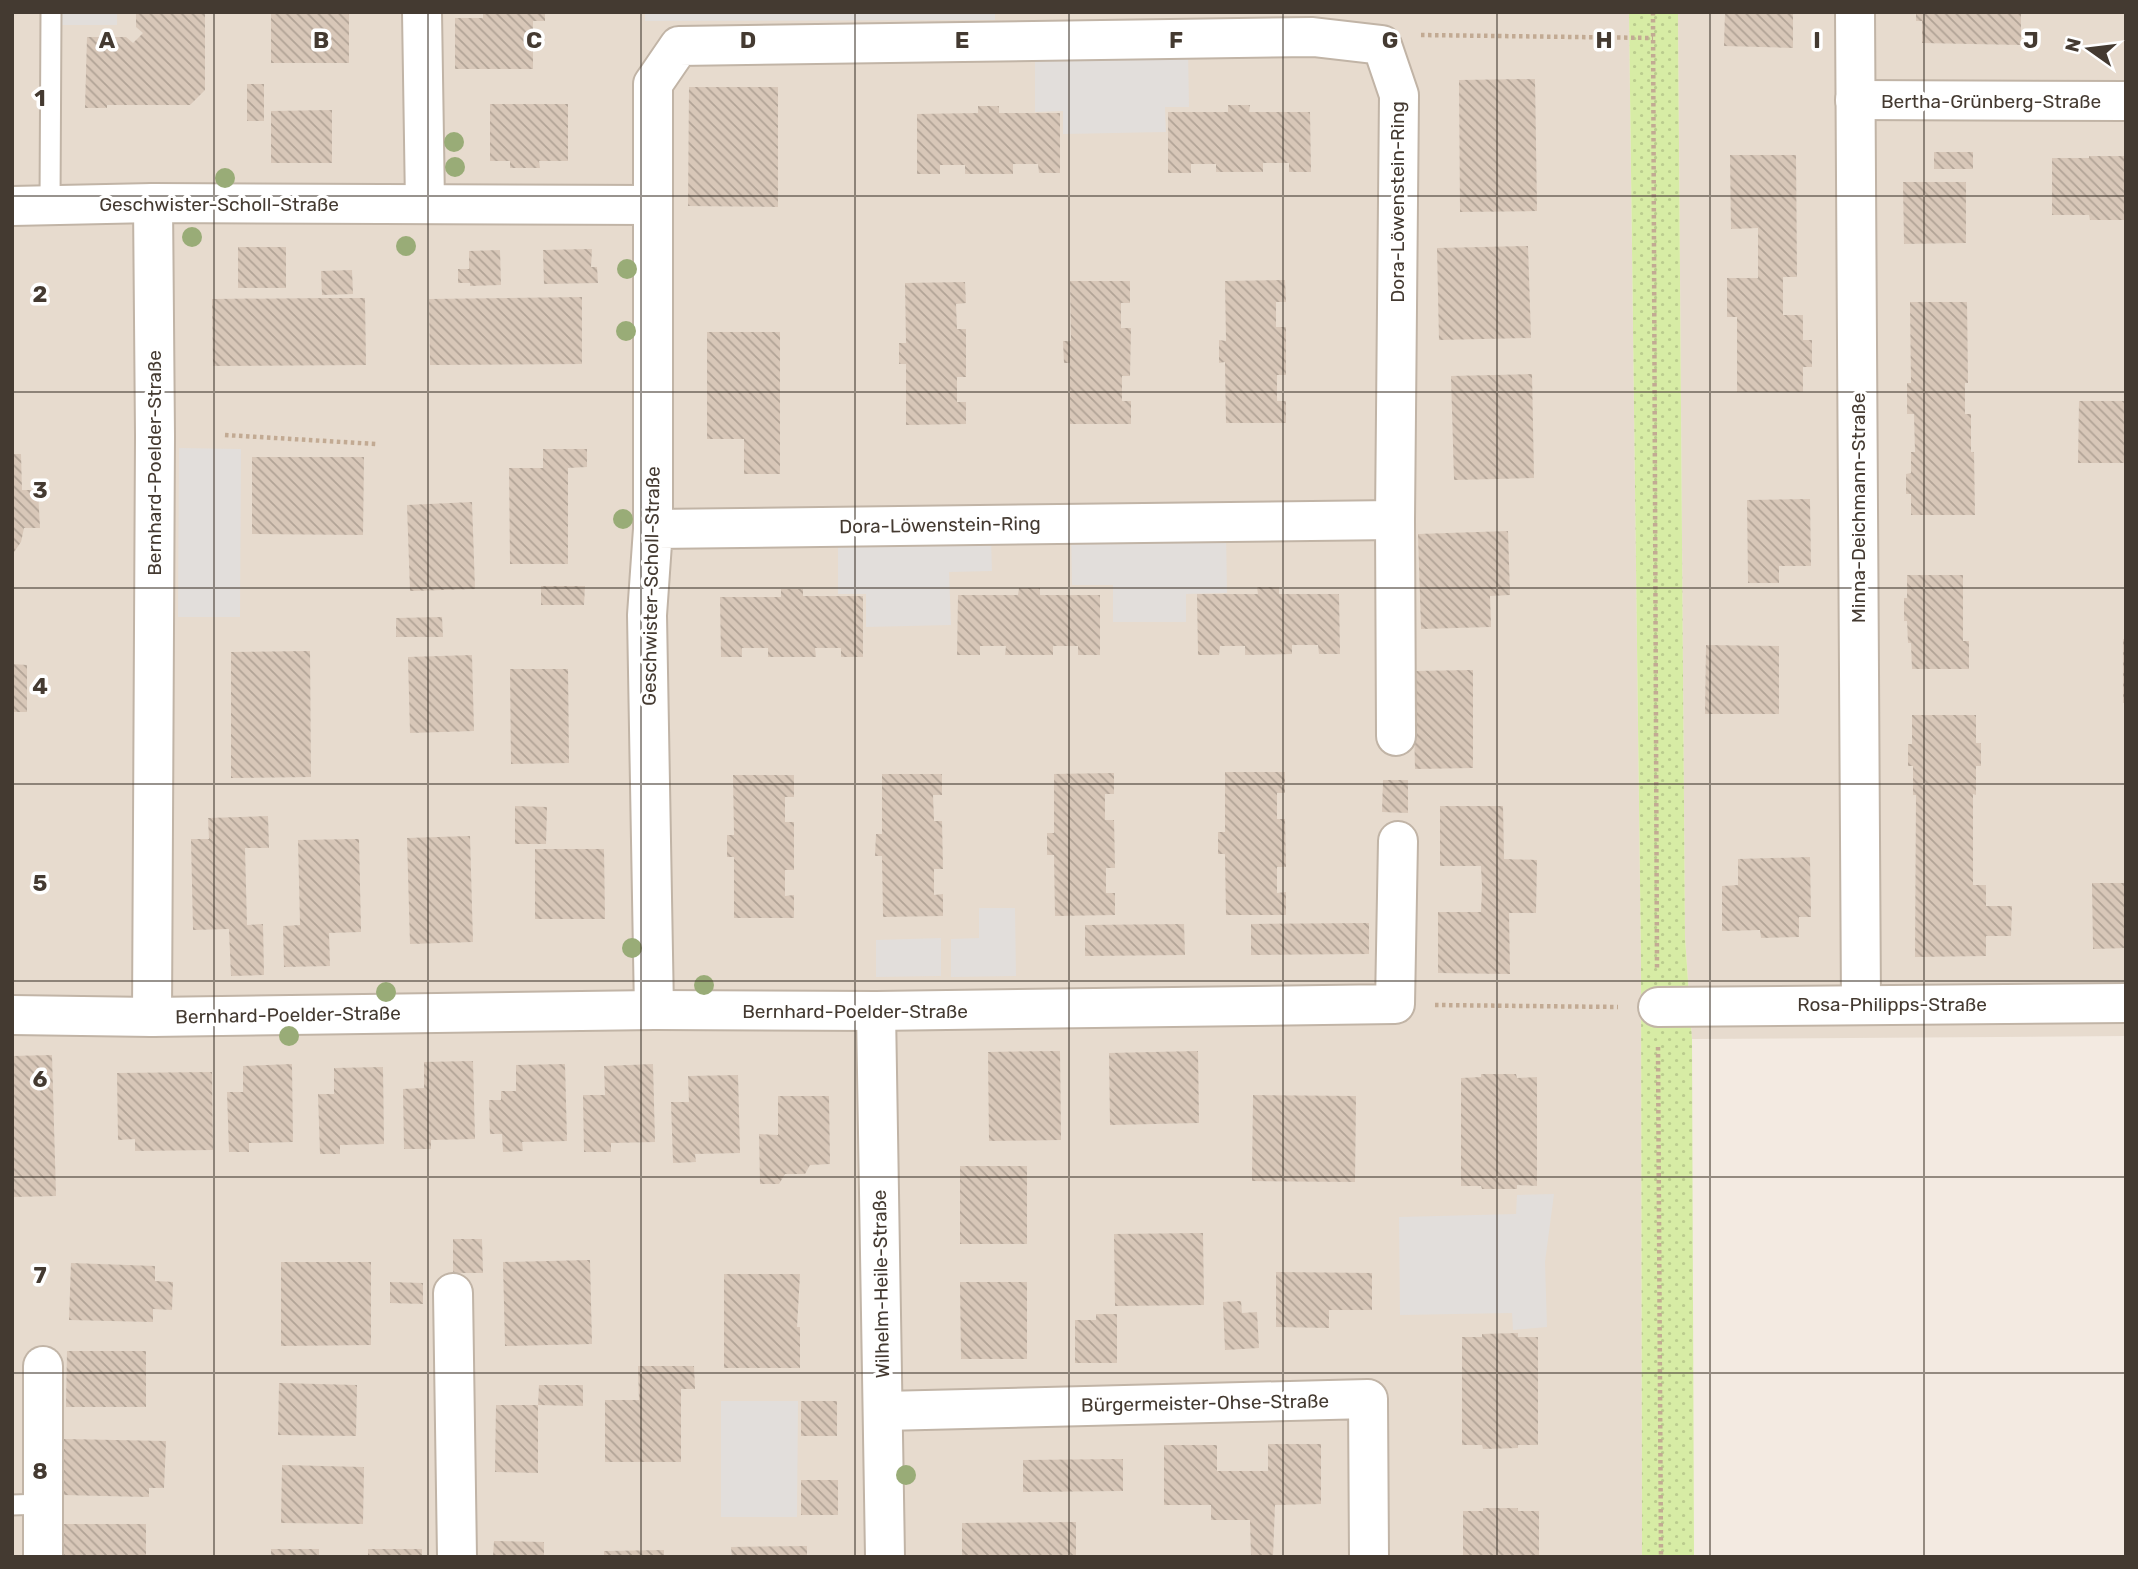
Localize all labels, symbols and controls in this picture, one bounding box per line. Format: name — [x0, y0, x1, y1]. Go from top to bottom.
north arrow — [2054, 14, 2124, 84]
text: A — [99, 26, 116, 54]
text: B — [313, 26, 329, 54]
text: C — [526, 26, 542, 54]
text: D — [740, 26, 756, 54]
text: E — [955, 26, 969, 54]
text: F — [1169, 26, 1183, 54]
text: G — [1382, 26, 1398, 54]
text: H — [1595, 26, 1613, 54]
text: I — [1813, 26, 1821, 54]
text: J — [2023, 26, 2039, 54]
text: N — [2060, 36, 2086, 54]
text: 1 — [34, 84, 46, 112]
street label: Bertha-Grünberg-Straße — [1881, 90, 2101, 113]
street label: Dora-Löwenstein-Ring — [1386, 101, 1409, 303]
street label: Geschwister-Scholl-Straße — [99, 193, 339, 216]
text: 2 — [33, 280, 47, 308]
street label: Bernhard-Poelder-Straße — [143, 350, 166, 576]
street label: Minna-Deichmann-Straße — [1847, 393, 1870, 623]
street label: Geschwister-Scholl-Straße — [637, 466, 665, 706]
text: 3 — [32, 476, 48, 504]
street label: Dora-Löwenstein-Ring — [839, 512, 1041, 538]
text: 4 — [32, 672, 48, 700]
text: 5 — [33, 869, 48, 897]
street label: Rosa-Philipps-Straße — [1797, 993, 1987, 1016]
street label: Bernhard-Poelder-Straße — [742, 1000, 968, 1023]
street label: Bernhard-Poelder-Straße — [175, 1002, 401, 1028]
text: 6 — [33, 1065, 48, 1093]
street label: Wilhelm-Heile-Straße — [868, 1189, 894, 1379]
text: 7 — [33, 1261, 47, 1289]
street label: Bürgermeister-Ohse-Straße — [1081, 1389, 1329, 1417]
text: 8 — [32, 1457, 48, 1485]

